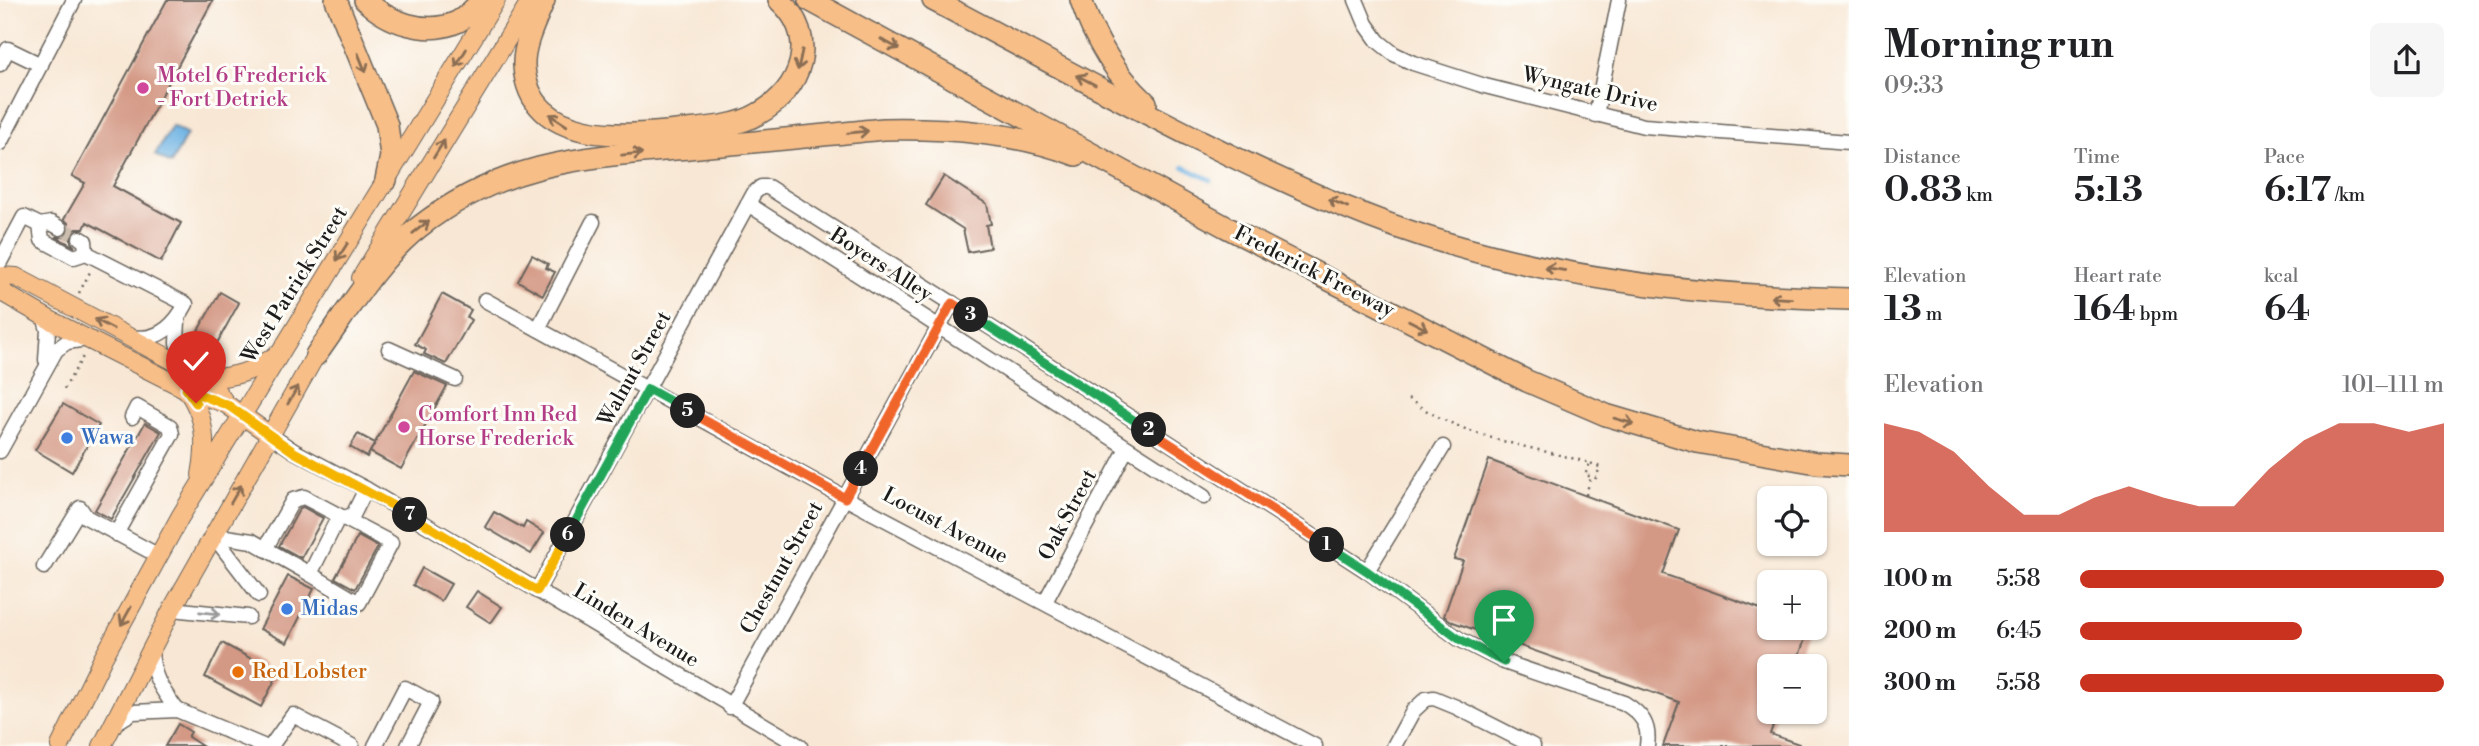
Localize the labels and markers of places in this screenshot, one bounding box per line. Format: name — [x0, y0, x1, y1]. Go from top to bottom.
place label: Motel 6 Frederick - Fort Detrick — [157, 63, 327, 113]
marker: Motel 6 Frederick - Fort Detrick — [135, 80, 151, 96]
pin: 3 — [954, 298, 988, 332]
pin — [166, 331, 226, 403]
pin: 5 — [670, 394, 706, 428]
place label: Comfort Inn Red Horse Frederick — [418, 402, 577, 452]
pin: 2 — [1132, 412, 1166, 448]
marker: Comfort Inn Red Horse Frederick — [396, 419, 412, 435]
place label: Wawa — [80, 425, 135, 451]
marker: Wawa — [59, 430, 75, 446]
pin: 4 — [844, 452, 878, 486]
pin: 7 — [392, 498, 428, 532]
pin: 6 — [550, 518, 586, 552]
pin: 1 — [1310, 528, 1344, 562]
pin — [1474, 590, 1534, 662]
place label: Midas — [301, 596, 358, 622]
marker: Midas — [279, 601, 295, 617]
place label: Red Lobster — [252, 659, 367, 685]
marker: Red Lobster — [230, 664, 246, 680]

